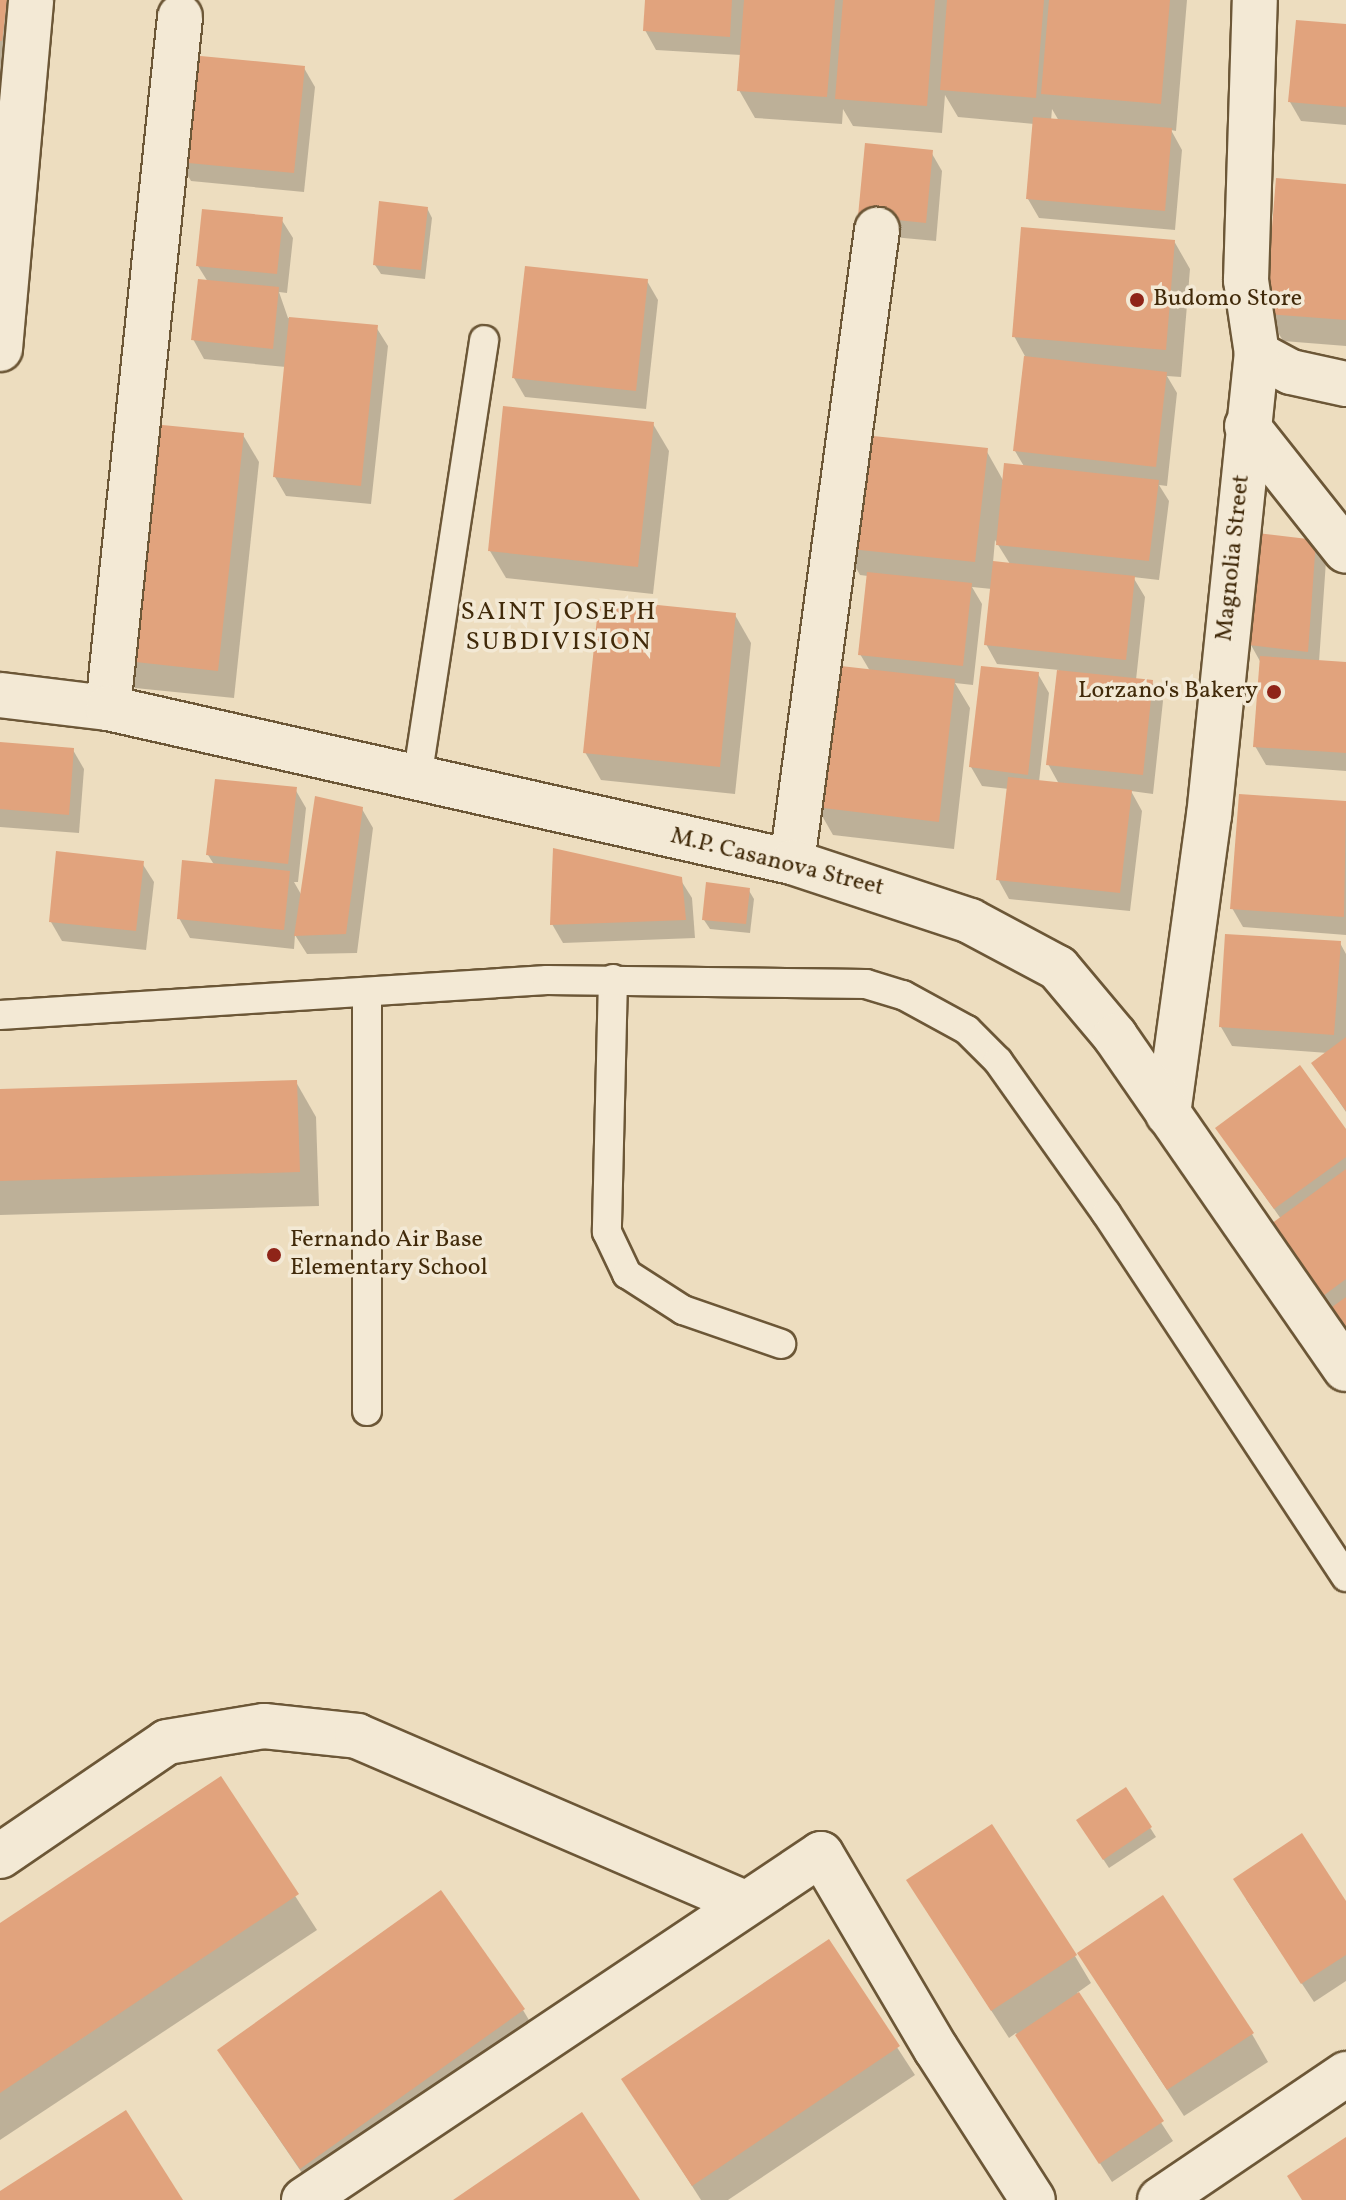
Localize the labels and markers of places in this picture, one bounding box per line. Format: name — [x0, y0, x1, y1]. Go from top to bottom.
place label: Budomo Store — [1153, 286, 1302, 314]
marker: Budomo Store — [1128, 291, 1146, 309]
place label: Lorzano's Bakery — [1078, 678, 1258, 706]
marker: Lorzano's Bakery — [1265, 683, 1283, 701]
place label: Fernando Air Base Elementary School — [290, 1227, 488, 1283]
marker: Fernando Air Base Elementary School — [265, 1246, 283, 1264]

